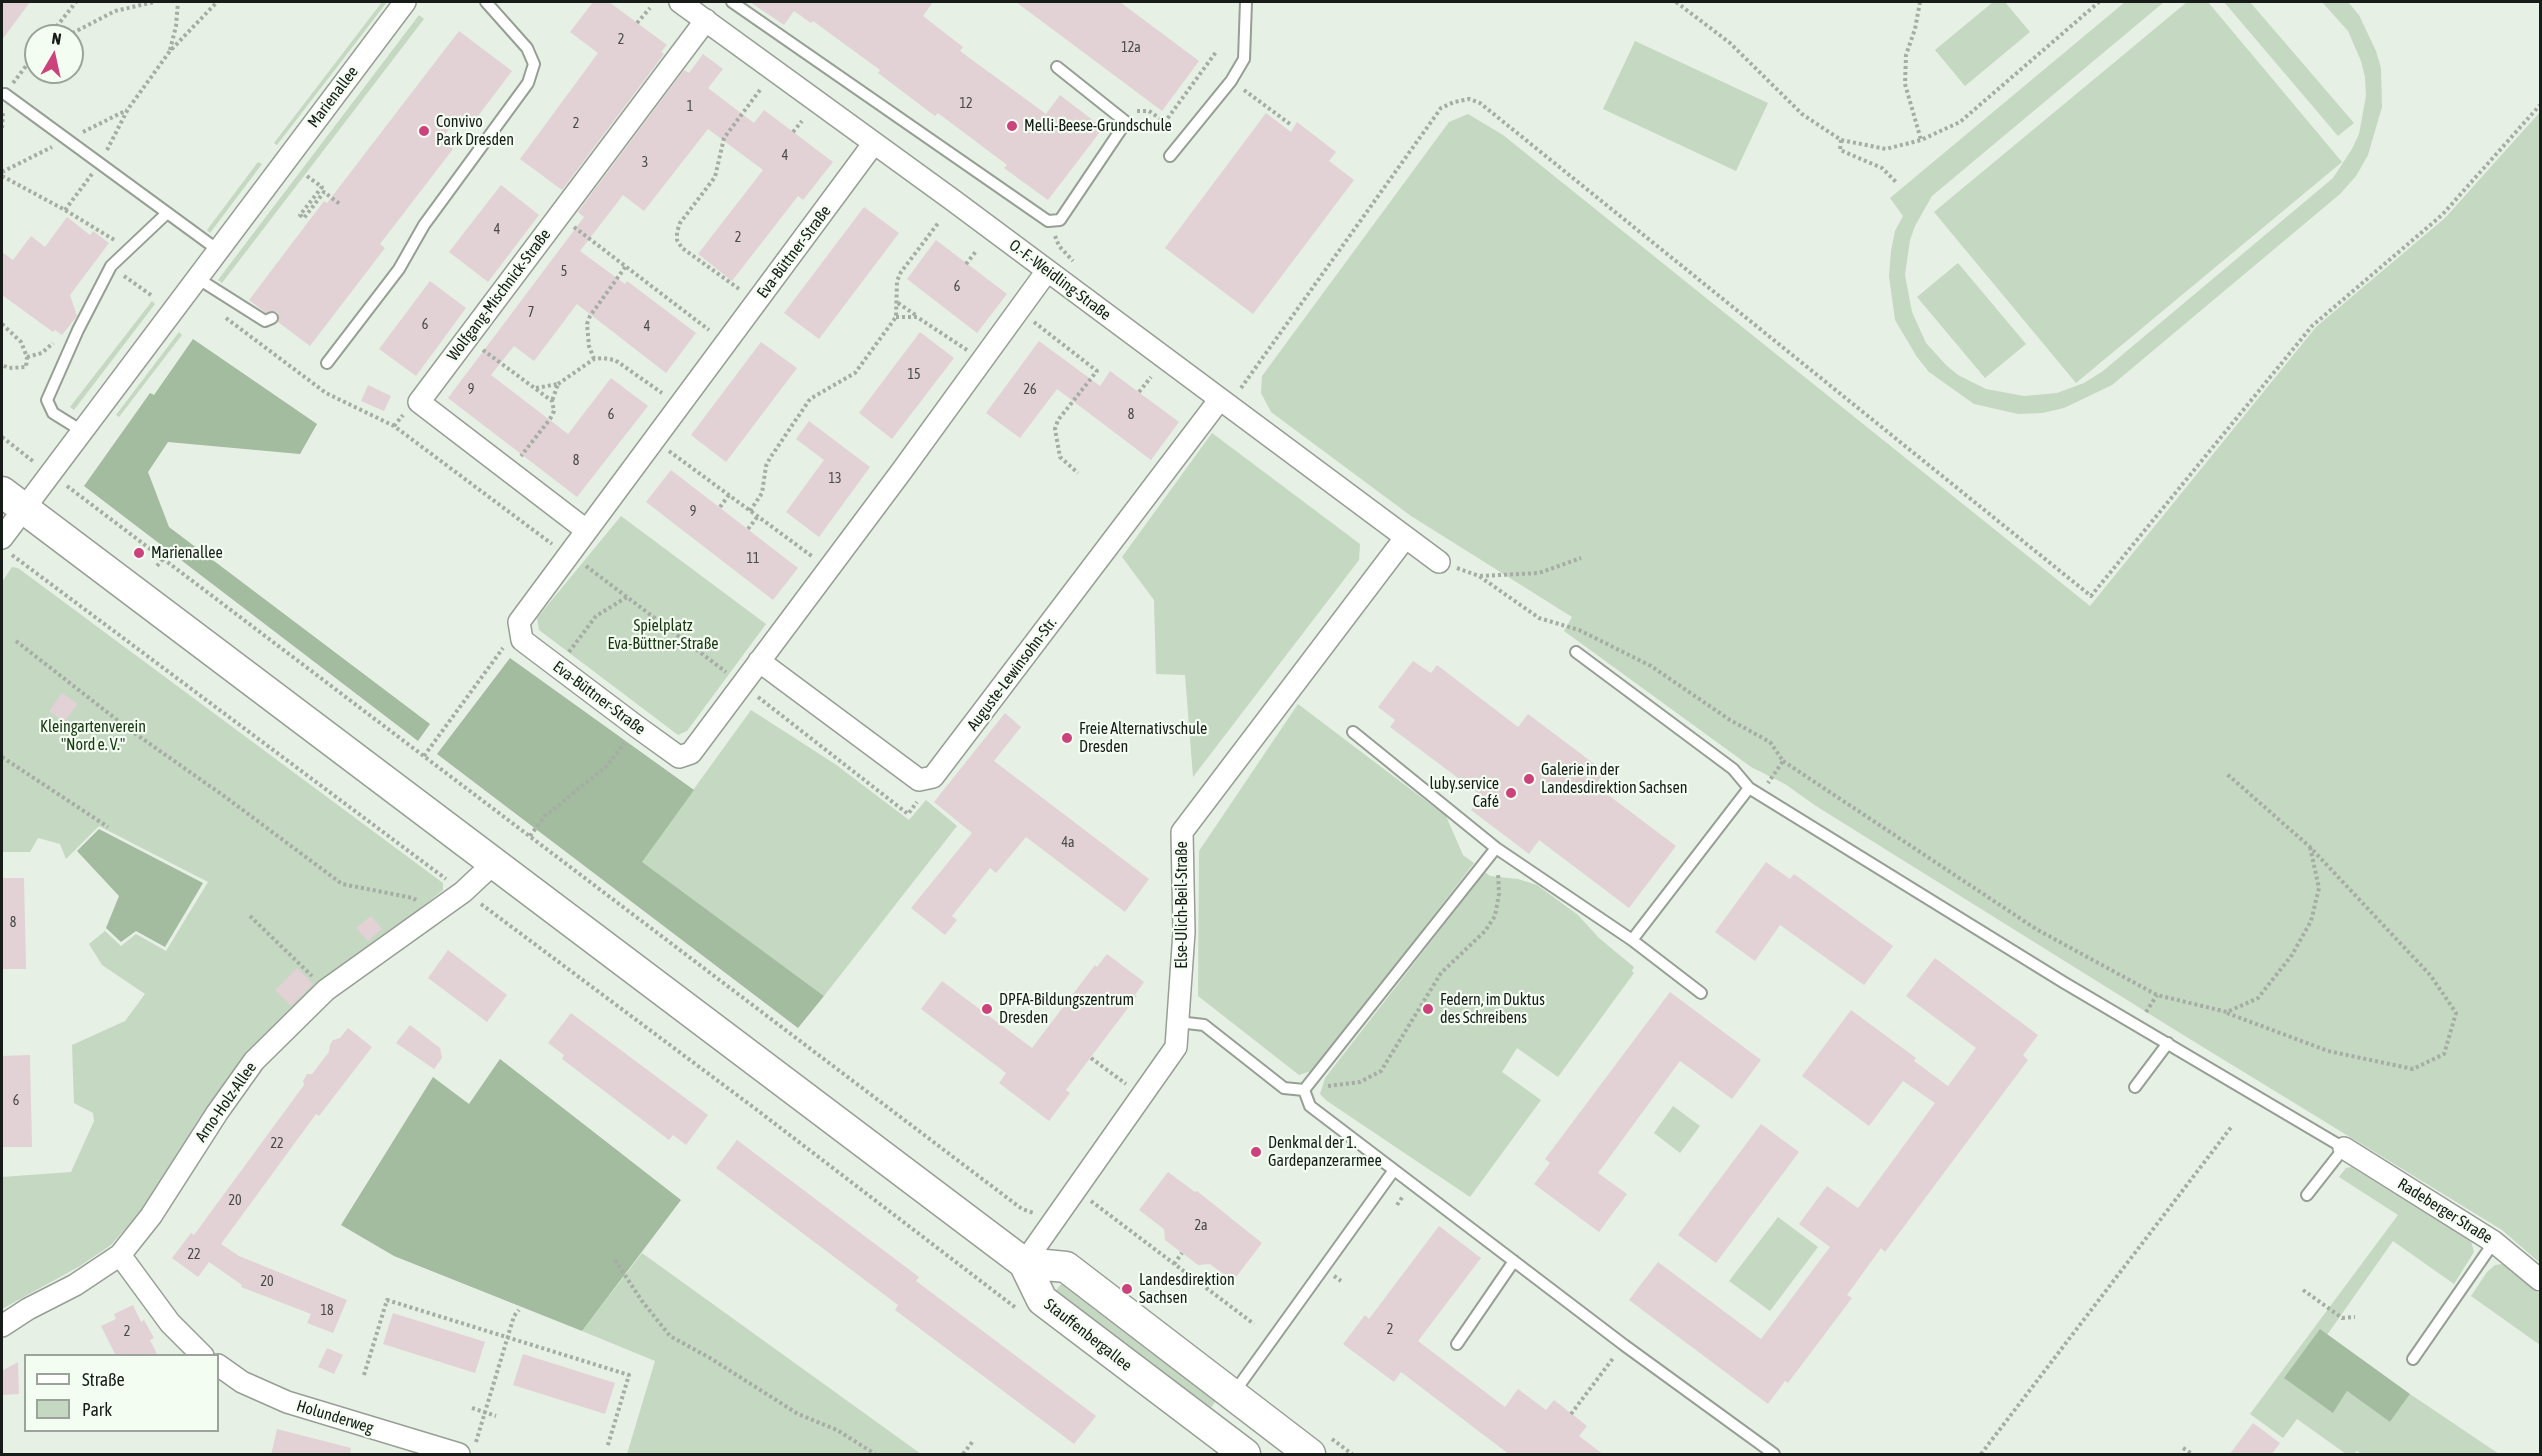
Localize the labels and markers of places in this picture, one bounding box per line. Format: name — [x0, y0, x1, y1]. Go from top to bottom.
place label: Convivo Park Dresden — [436, 112, 514, 150]
place label: Melli-Beese-Grundschule — [1024, 116, 1172, 136]
marker: Melli-Beese-Grundschule — [1005, 119, 1019, 133]
marker: Convivo Park Dresden — [417, 124, 431, 138]
place label: Marienallee — [151, 543, 223, 563]
marker: Marienallee — [132, 546, 146, 560]
place label: Freie Alternativschule Dresden — [1079, 719, 1207, 757]
marker: Freie Alternativschule Dresden — [1060, 731, 1074, 745]
place label: Galerie in der Landesdirektion Sachsen — [1541, 760, 1687, 798]
marker: Galerie in der Landesdirektion Sachsen — [1522, 772, 1536, 786]
place label: luby.service Café — [1430, 774, 1499, 812]
marker: luby.service Café — [1504, 786, 1518, 800]
place label: DPFA-Bildungszentrum Dresden — [999, 990, 1134, 1028]
place label: Federn, im Duktus des Schreibens — [1440, 990, 1545, 1028]
marker: DPFA-Bildungszentrum Dresden — [980, 1002, 994, 1016]
marker: Federn, im Duktus des Schreibens — [1421, 1002, 1435, 1016]
place label: Denkmal der 1. Gardepanzerarmee — [1268, 1133, 1382, 1171]
marker: Denkmal der 1. Gardepanzerarmee — [1249, 1145, 1263, 1159]
place label: Landesdirektion Sachsen — [1139, 1270, 1235, 1308]
marker: Landesdirektion Sachsen — [1120, 1282, 1134, 1296]

